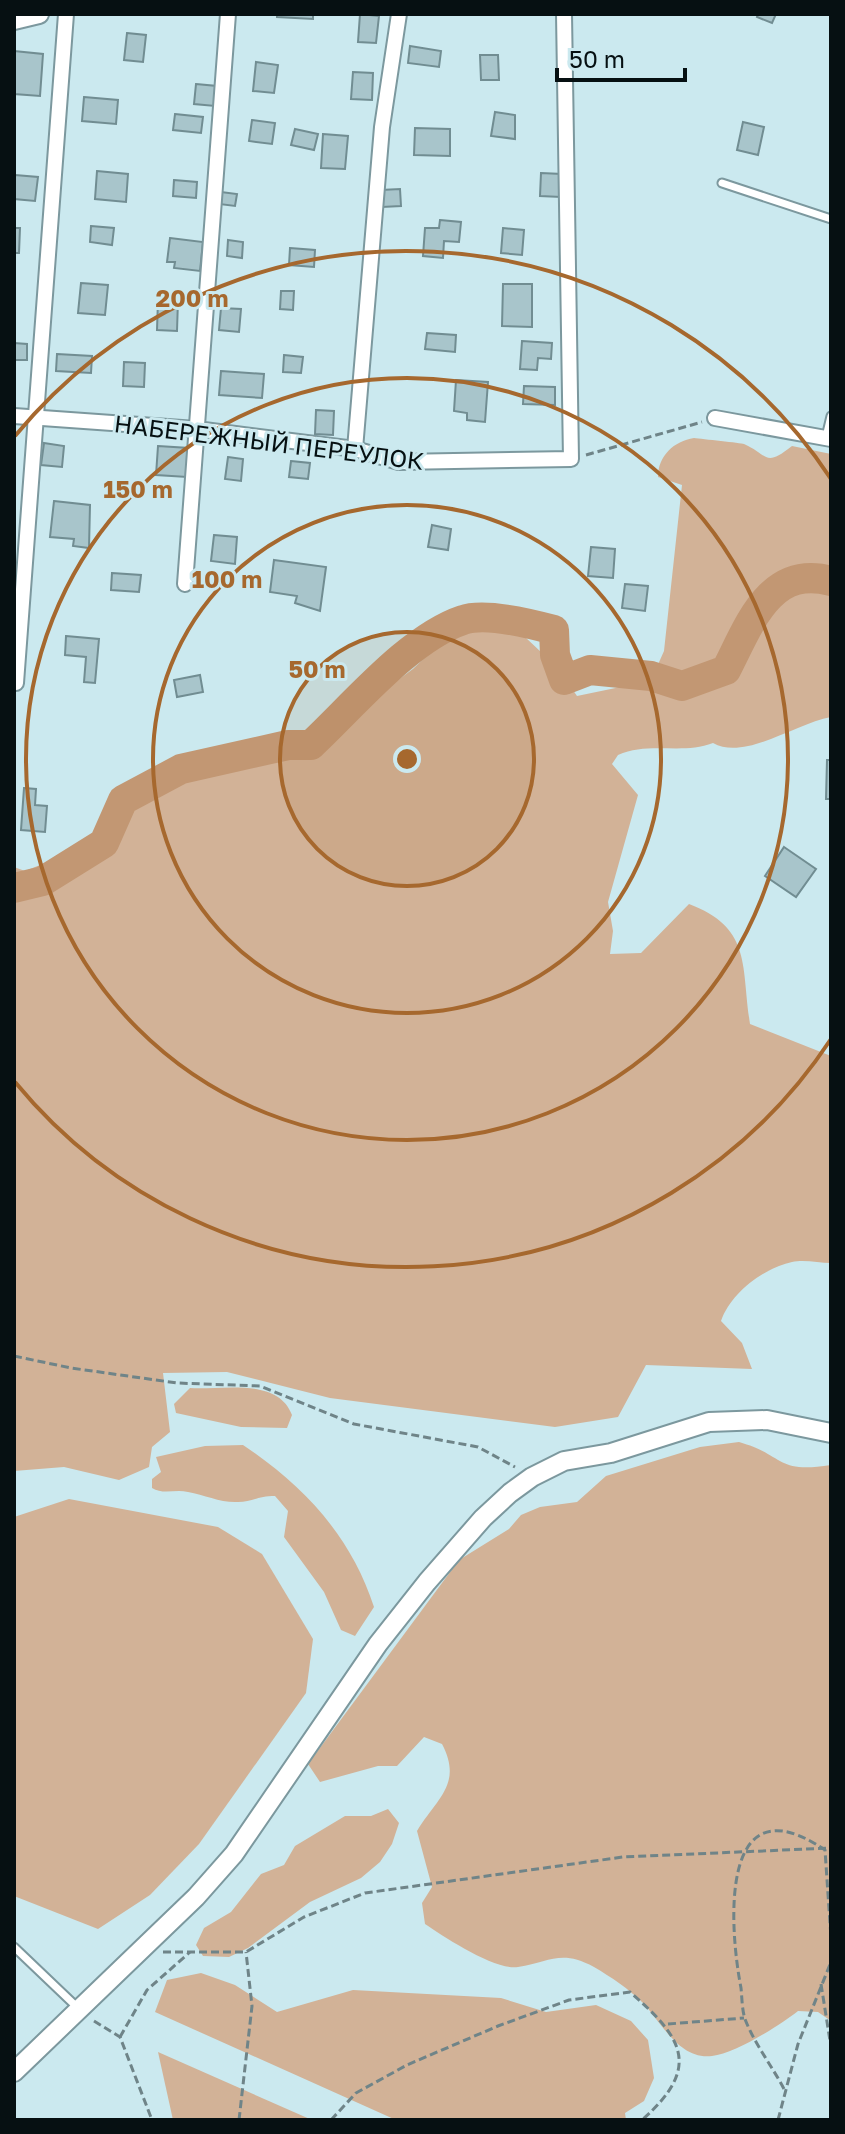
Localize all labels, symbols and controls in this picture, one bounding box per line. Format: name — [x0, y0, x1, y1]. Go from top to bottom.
scale bar — [557, 32, 685, 82]
text: 50 m — [569, 44, 625, 73]
text: 200 m — [156, 283, 228, 312]
street label: НАБЕРЕЖНЫЙ ПЕРЕУЛОК — [113, 408, 426, 475]
text: 150 m — [103, 474, 173, 503]
text: 100 m — [192, 564, 262, 593]
text: 50 m — [288, 654, 346, 683]
centre of rings — [393, 745, 421, 773]

